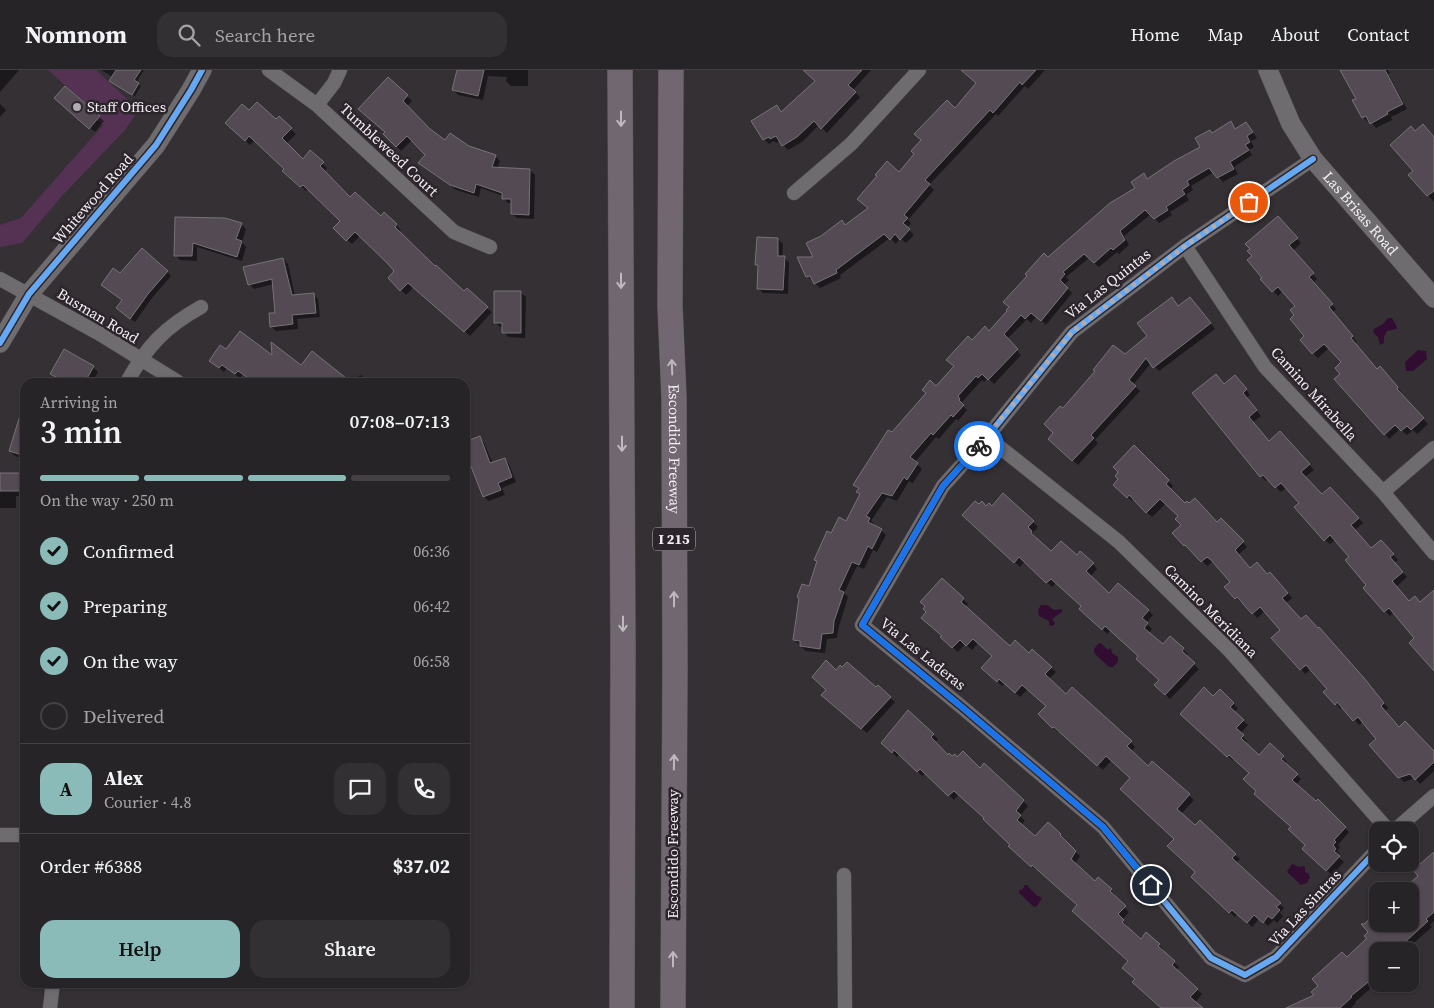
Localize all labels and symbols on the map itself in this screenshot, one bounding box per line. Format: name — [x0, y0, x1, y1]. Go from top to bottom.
place label: Staff Offices — [87, 96, 166, 117]
street label: Tumbleweed Court — [335, 98, 443, 201]
marker: Staff Offices — [71, 101, 83, 113]
one-way arrow — [616, 110, 626, 126]
street label: Whitewood Road — [47, 148, 138, 249]
street label: Las Brisas Road — [1318, 166, 1403, 260]
pin — [1228, 181, 1270, 223]
street label: Via Las Quintas — [1060, 243, 1155, 324]
one-way arrow — [616, 272, 626, 289]
street label: Busman Road — [53, 283, 144, 349]
street label: Camino Mirabella — [1266, 342, 1363, 446]
one-way arrow — [668, 359, 677, 375]
street label: Escondido Freeway — [663, 384, 685, 514]
courier — [954, 421, 1004, 471]
one-way arrow — [617, 435, 627, 451]
road number: I 215 — [653, 528, 695, 550]
street label: Camino Meridiana — [1160, 559, 1263, 662]
one-way arrow — [669, 592, 679, 608]
street label: Via Las Laderas — [876, 612, 971, 695]
one-way arrow — [618, 615, 628, 631]
one-way arrow — [669, 754, 679, 770]
street label: Escondido Freeway — [662, 789, 683, 919]
pin — [1130, 864, 1172, 906]
street label: Via Las Sintras — [1263, 865, 1346, 951]
one-way arrow — [668, 952, 678, 968]

